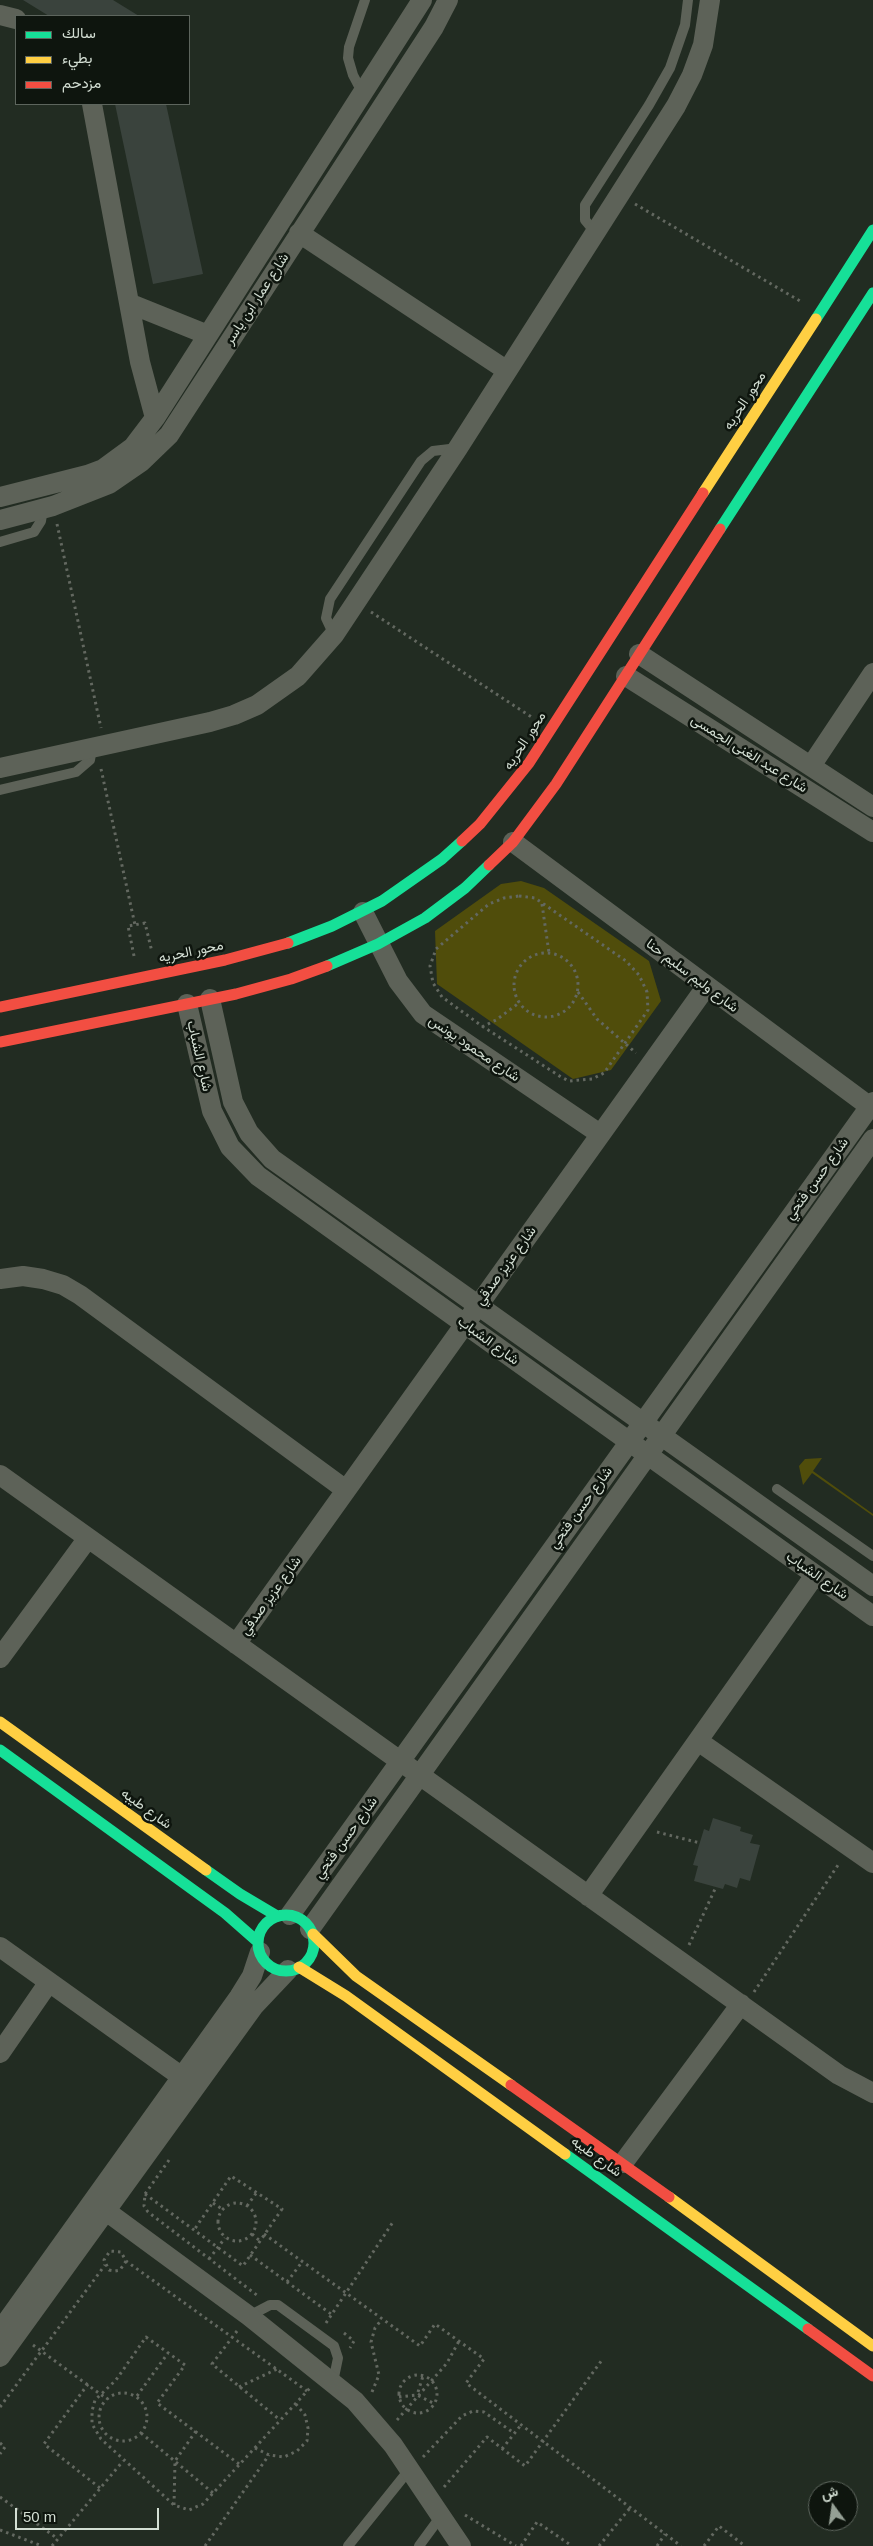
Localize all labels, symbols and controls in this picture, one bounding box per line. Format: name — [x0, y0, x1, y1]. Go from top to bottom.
legend — [15, 15, 190, 105]
text: سالك — [62, 24, 96, 41]
text: بطيء — [62, 49, 92, 66]
text: مزدحم — [62, 74, 101, 91]
street label: شارع عمار ابن ياسر — [221, 250, 293, 348]
street label: محور الحريه — [720, 369, 770, 433]
street label: محور الحريه — [500, 709, 550, 773]
street label: شارع عبد الغنى الجمسى — [688, 711, 810, 797]
street label: شارع وليم سليم حنا — [643, 936, 741, 1016]
street label: محور الحريه — [157, 937, 225, 967]
street label: شارع محمود يونس — [425, 1012, 523, 1086]
street label: شارع الشباب — [183, 1019, 215, 1093]
street label: شارع حسن فتحي — [782, 1135, 852, 1223]
street label: شارع عزيز صدقي — [472, 1223, 540, 1309]
street label: شارع الشباب — [454, 1313, 522, 1369]
street label: شارع حسن فتحي — [546, 1464, 616, 1552]
street label: شارع الشباب — [783, 1548, 851, 1604]
street label: شارع عزيز صدقي — [237, 1553, 305, 1639]
street label: شارع طيبه — [117, 1785, 175, 1833]
street label: شارع حسن فتحي — [311, 1794, 381, 1882]
street label: شارع طيبه — [567, 2133, 625, 2181]
north arrow — [808, 2481, 858, 2531]
text: ش — [820, 2483, 840, 2502]
scale bar — [18, 2498, 161, 2530]
text: 50 m — [23, 2508, 56, 2525]

